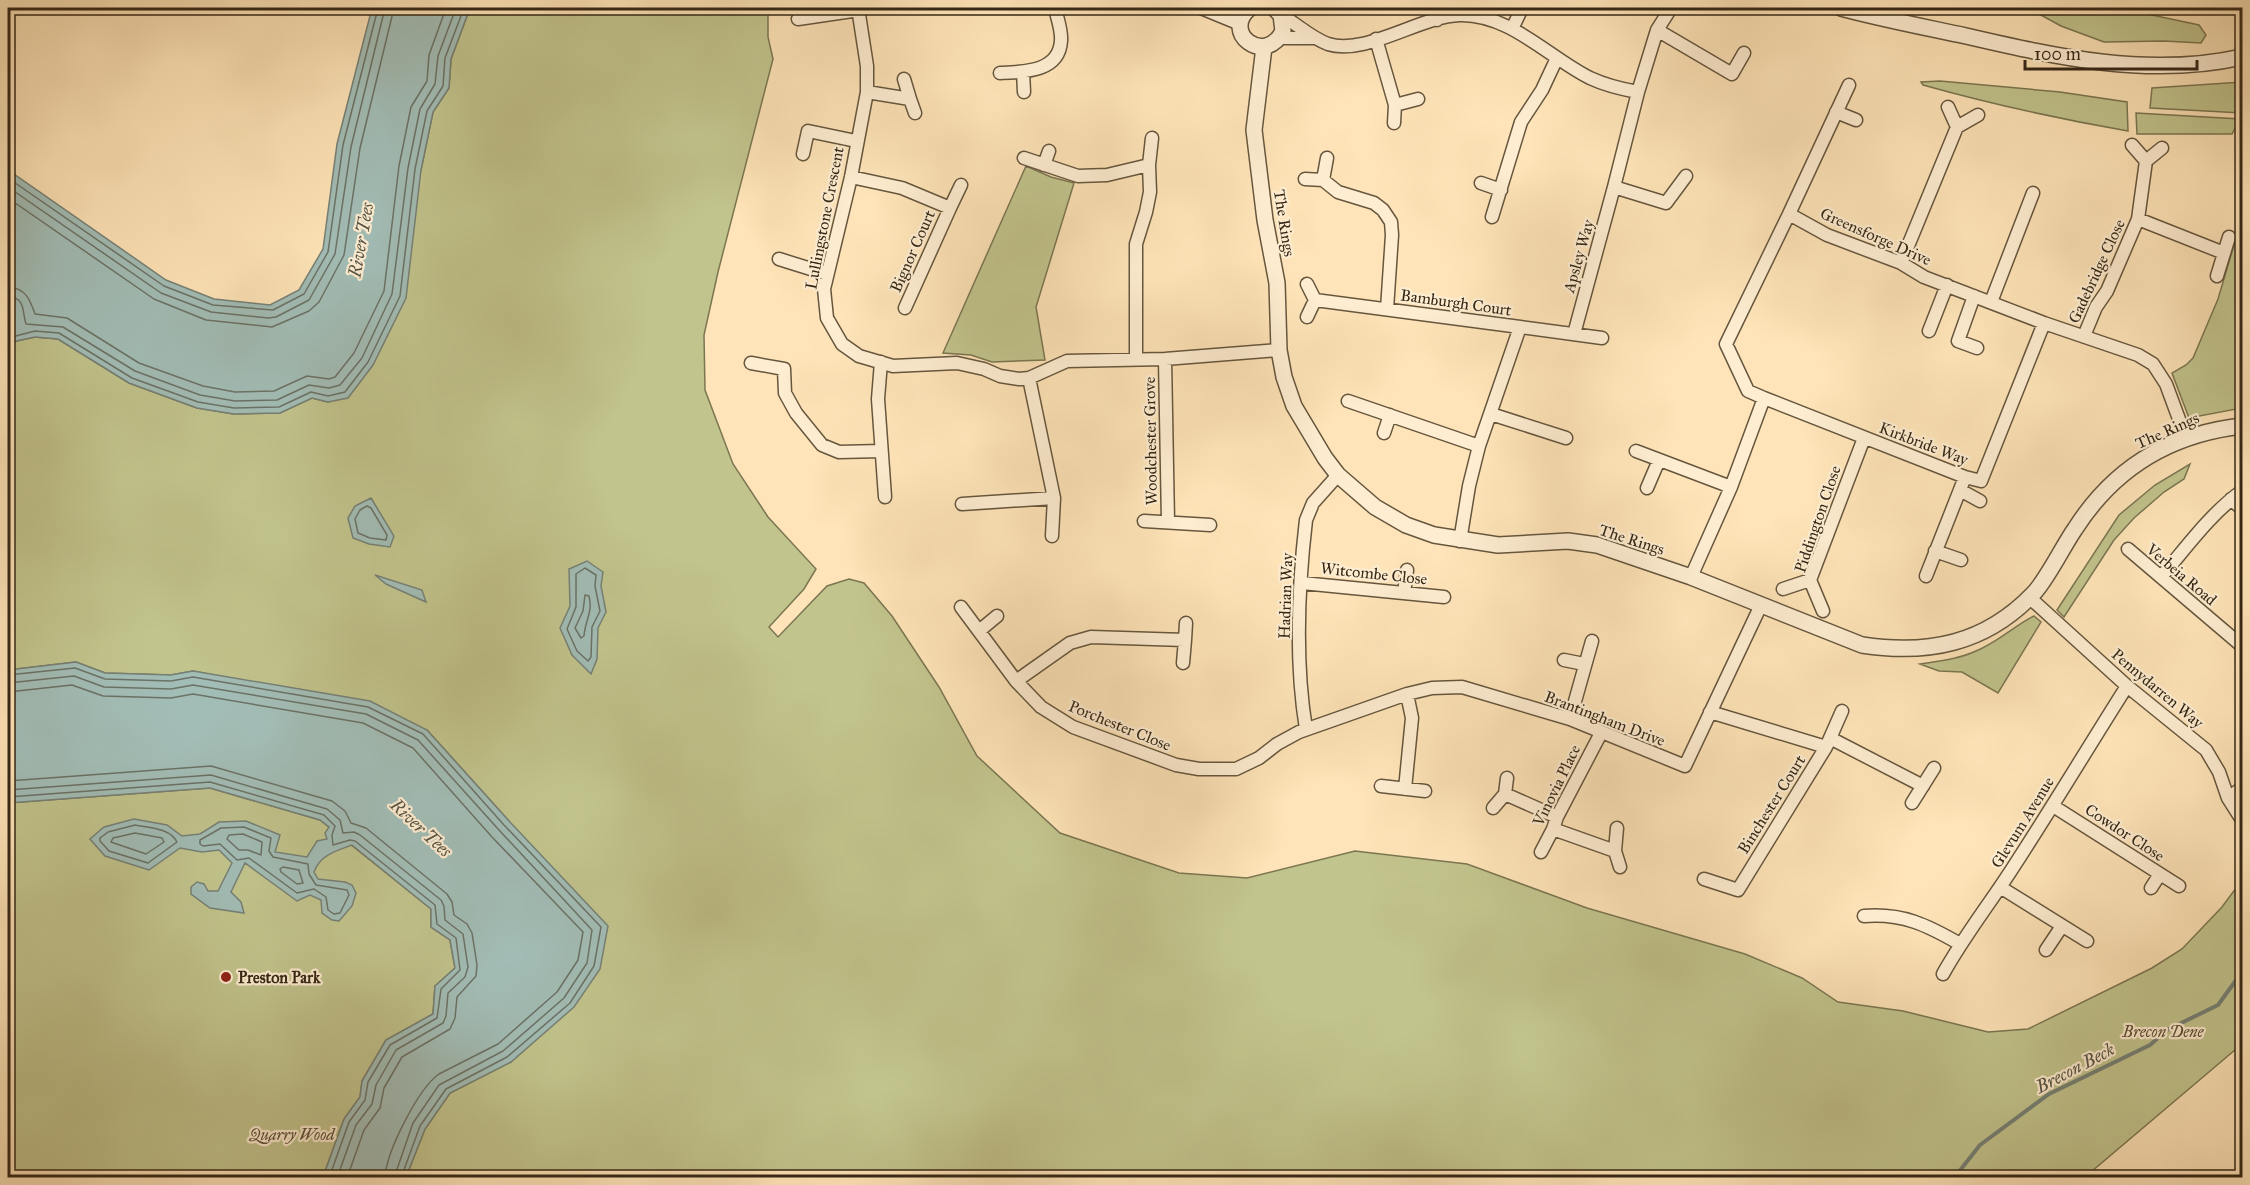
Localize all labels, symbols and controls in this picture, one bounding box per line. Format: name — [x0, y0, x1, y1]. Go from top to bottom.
scale bar — [2025, 33, 2198, 71]
text: 100 m — [2034, 43, 2081, 65]
street label: Lullingstone Crescent — [801, 145, 849, 291]
street label: The Rings — [1269, 188, 1299, 258]
water label: River Tees — [343, 200, 379, 280]
street label: Greensforge Drive — [1817, 204, 1934, 270]
street label: Bignor Court — [886, 207, 940, 296]
street label: Gadebridge Close — [2064, 216, 2130, 327]
street label: Apsley Way — [1559, 217, 1598, 296]
street label: Bamburgh Court — [1399, 285, 1513, 321]
street label: Woodchester Grove — [1140, 376, 1161, 505]
street label: The Rings — [2132, 408, 2202, 454]
street label: Kirkbride Way — [1877, 418, 1971, 469]
street label: Piddington Close — [1790, 463, 1846, 575]
street label: The Rings — [1596, 520, 1667, 560]
street label: Verbeia Road — [2142, 539, 2221, 609]
street label: Hadrian Way — [1274, 552, 1297, 640]
street label: Witcombe Close — [1320, 558, 1429, 589]
street label: Pennydarren Way — [2108, 645, 2208, 733]
street label: Brantingham Drive — [1542, 687, 1668, 751]
street label: Porchester Close — [1066, 696, 1174, 755]
street label: Vinovia Place — [1528, 741, 1584, 830]
street label: Binchester Court — [1734, 751, 1810, 857]
street label: Glevum Avenue — [1987, 773, 2058, 871]
water label: River Tees — [385, 794, 457, 862]
street label: Cowdor Close — [2081, 800, 2168, 865]
place label: Preston Park — [238, 968, 321, 987]
marker: Preston Park — [219, 970, 233, 984]
park label: Brecon Dene — [2121, 1022, 2205, 1041]
water label: Brecon Beck — [2031, 1038, 2118, 1098]
park label: Quarry Wood — [248, 1125, 336, 1144]

